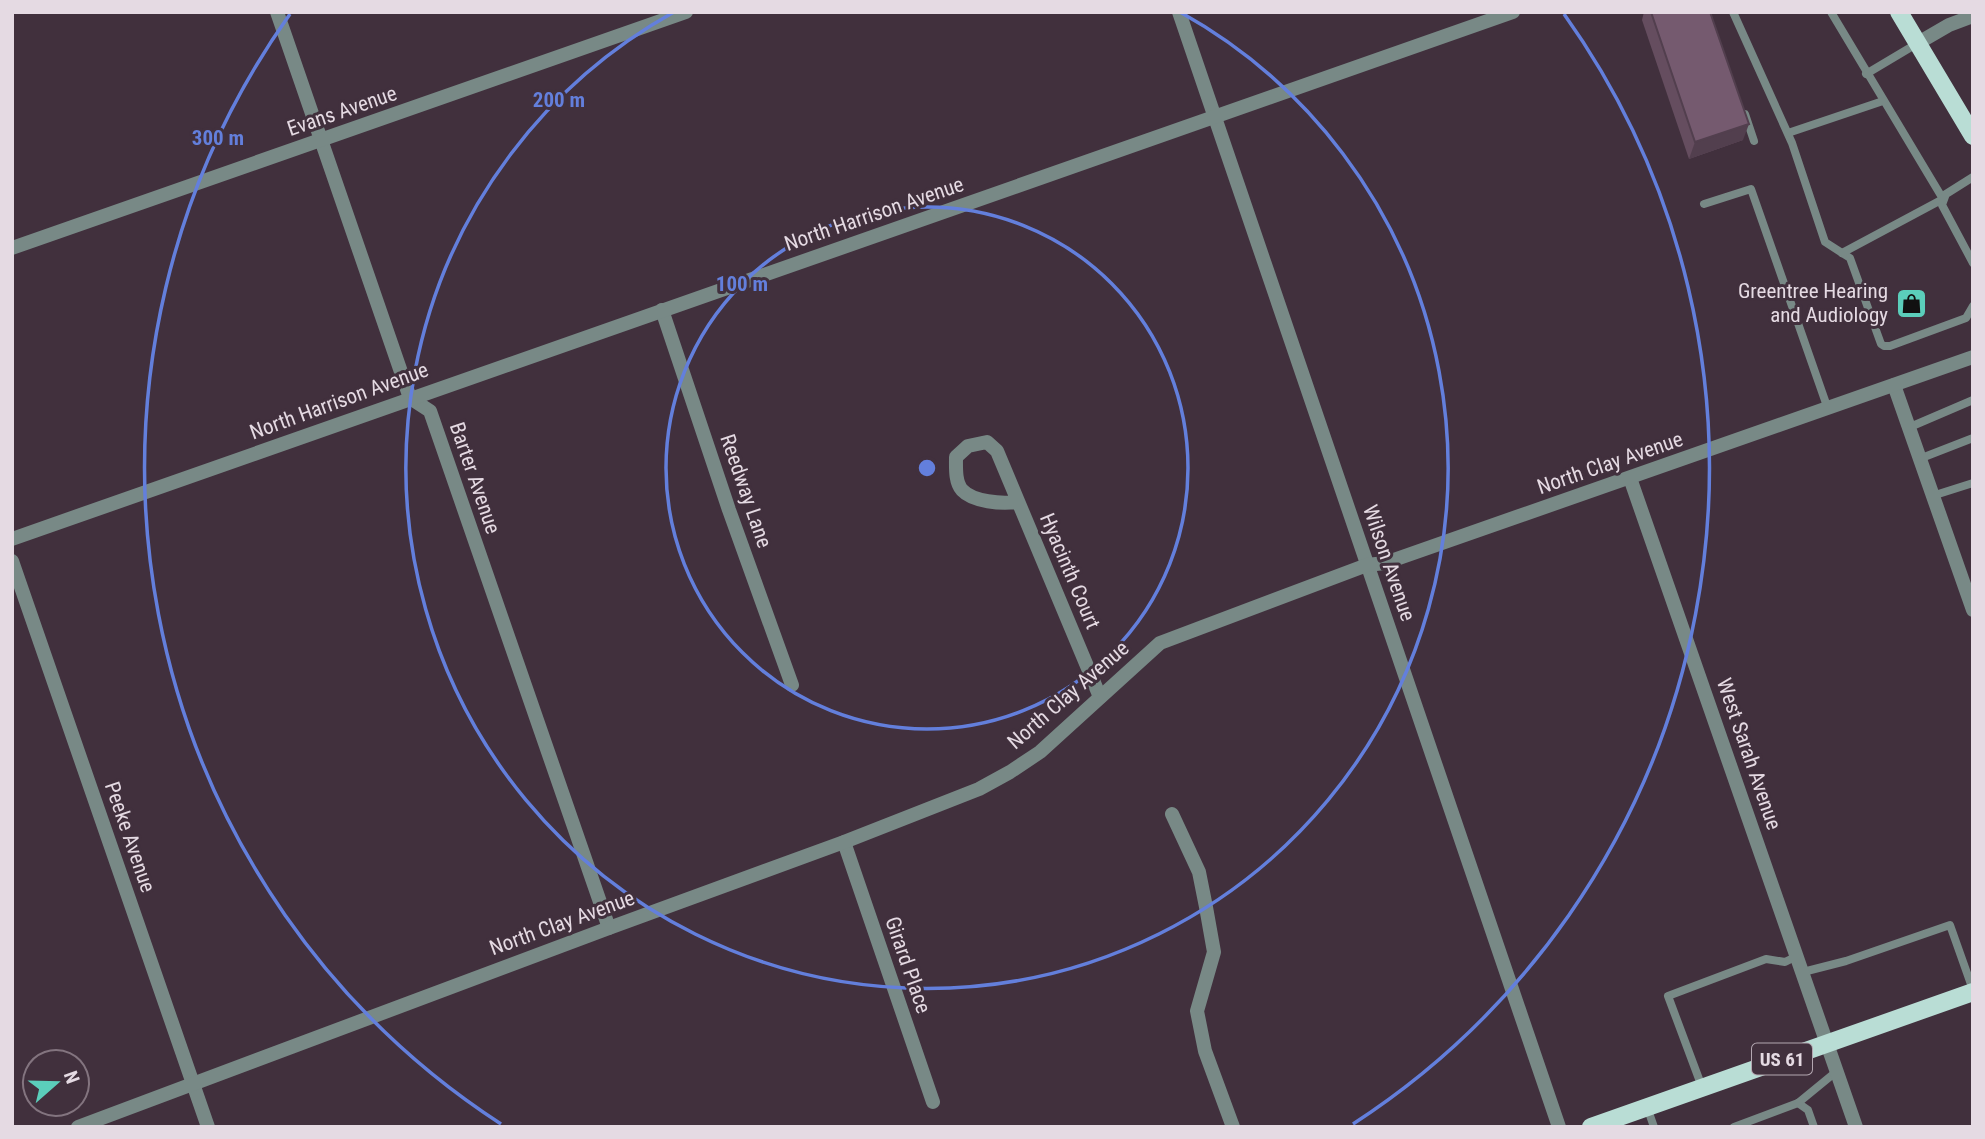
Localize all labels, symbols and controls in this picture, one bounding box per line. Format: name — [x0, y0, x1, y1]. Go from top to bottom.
street label: Evans Avenue — [284, 81, 400, 141]
text: 200 m — [533, 88, 585, 112]
text: 300 m — [192, 126, 244, 150]
street label: North Harrison Avenue — [781, 172, 967, 256]
text: 100 m — [716, 272, 768, 296]
place label: Greentree Hearing and Audiology — [1738, 279, 1888, 327]
shop icon: Greentree Hearing and Audiology — [1894, 286, 1928, 320]
street label: North Harrison Avenue — [247, 358, 432, 444]
street label: Barter Avenue — [445, 419, 505, 537]
street label: North Clay Avenue — [1534, 427, 1686, 499]
street label: Reedway Lane — [715, 431, 777, 551]
centre of rings — [915, 456, 939, 480]
street label: Wilson Avenue — [1358, 502, 1420, 624]
street label: Hyacinth Court — [1035, 510, 1105, 632]
street label: North Clay Avenue — [1003, 636, 1133, 754]
street label: West Sarah Avenue — [1712, 675, 1786, 833]
street label: Peeke Avenue — [100, 778, 160, 896]
street label: North Clay Avenue — [486, 886, 638, 960]
street label: Girard Place — [880, 913, 936, 1017]
road number: US 61 — [1752, 1044, 1812, 1074]
north arrow — [21, 1048, 91, 1118]
text: N — [59, 1068, 84, 1087]

